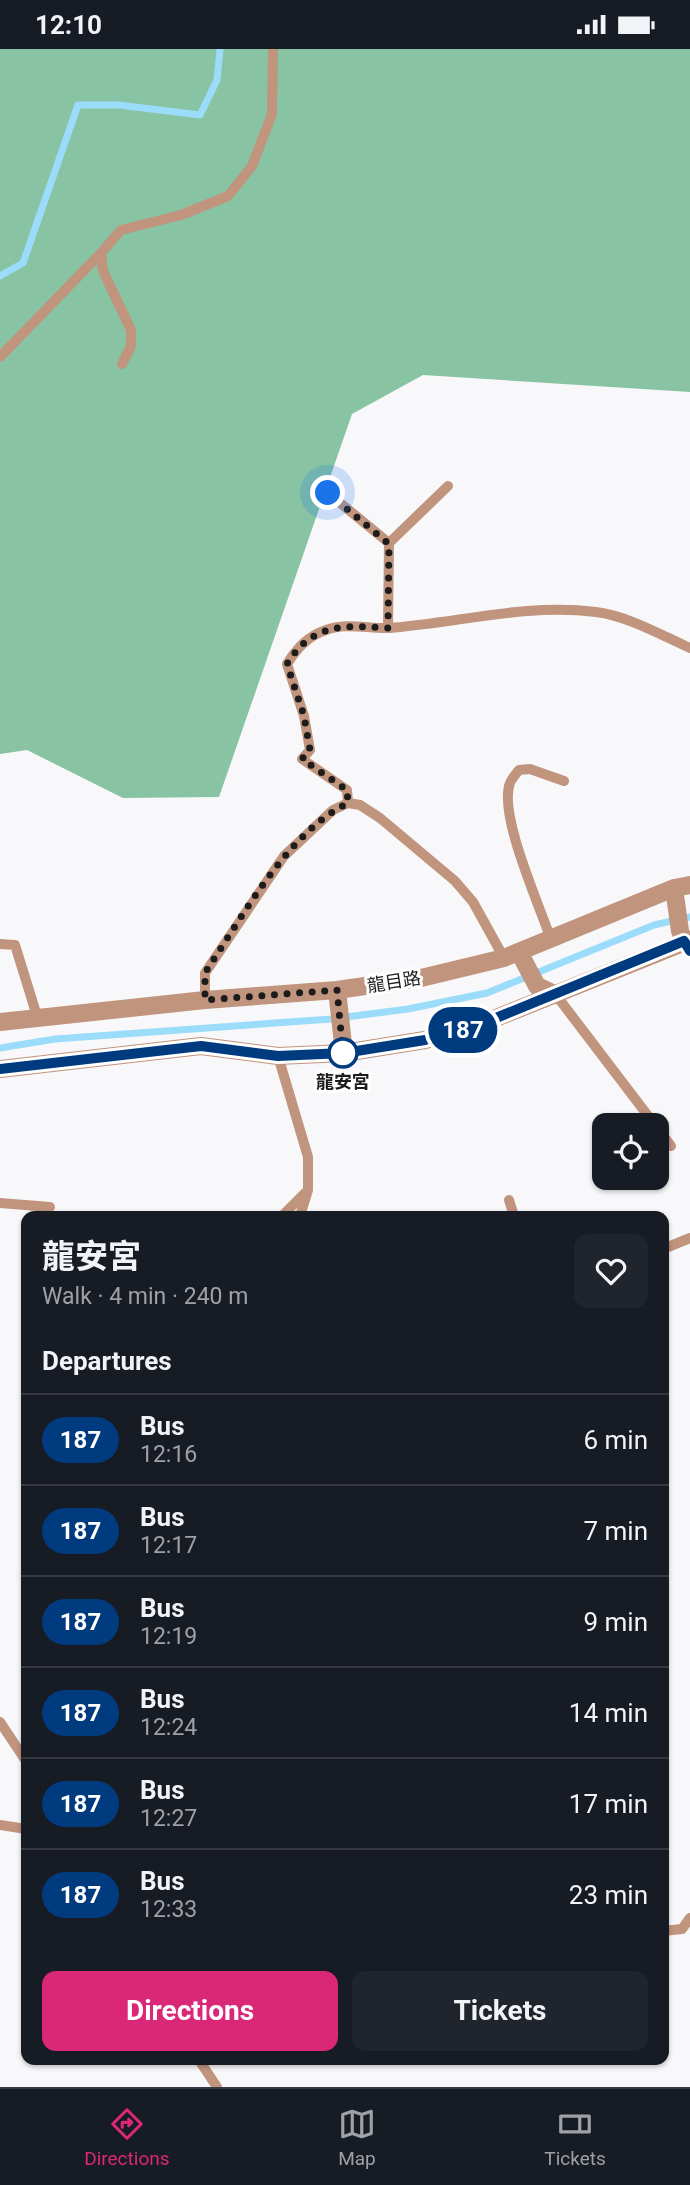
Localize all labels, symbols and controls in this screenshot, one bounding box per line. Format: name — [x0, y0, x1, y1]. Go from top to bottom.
text: 12:10 — [35, 10, 102, 40]
your location — [310, 475, 345, 510]
street label: 龍目路 — [366, 967, 422, 996]
line badge: 187 — [423, 1007, 503, 1053]
text: 187 — [442, 1016, 484, 1044]
marker: 龍安宮 — [328, 1038, 358, 1068]
place label: 龍安宮 — [316, 1071, 370, 1092]
map controls — [592, 1113, 669, 1190]
button: locate — [592, 1113, 669, 1190]
button: heart — [574, 1234, 648, 1308]
text: 龍安宮 — [42, 1237, 141, 1276]
text: Walk · 4 min · 240 m — [42, 1283, 248, 1310]
text: Departures — [42, 1346, 172, 1376]
text: Bus — [140, 1411, 185, 1441]
text: 6 min — [583, 1425, 648, 1455]
text: 187 — [60, 1426, 101, 1454]
text: 12:16 — [140, 1441, 197, 1468]
text: Bus — [140, 1502, 185, 1532]
text: 7 min — [583, 1516, 648, 1546]
text: 187 — [60, 1517, 101, 1545]
text: 12:17 — [140, 1532, 197, 1559]
text: Bus — [140, 1593, 185, 1623]
text: 9 min — [583, 1607, 648, 1637]
text: 187 — [60, 1608, 101, 1636]
text: 12:19 — [140, 1623, 197, 1650]
text: Bus — [140, 1684, 185, 1714]
text: 14 min — [569, 1698, 648, 1728]
text: 187 — [60, 1699, 101, 1727]
text: 12:24 — [140, 1714, 197, 1741]
text: Bus — [140, 1775, 185, 1805]
text: 17 min — [569, 1789, 648, 1819]
text: 187 — [60, 1790, 101, 1818]
text: 12:27 — [140, 1805, 197, 1832]
text: Bus — [140, 1866, 185, 1896]
text: 23 min — [569, 1880, 648, 1910]
text: 187 — [60, 1881, 101, 1909]
text: 12:33 — [140, 1896, 197, 1923]
button: Directions — [42, 1971, 338, 2051]
button: Tickets — [352, 1971, 648, 2051]
tab: Directions — [84, 2105, 170, 2170]
tab: Map — [338, 2105, 376, 2170]
tab: Tickets — [544, 2105, 606, 2170]

